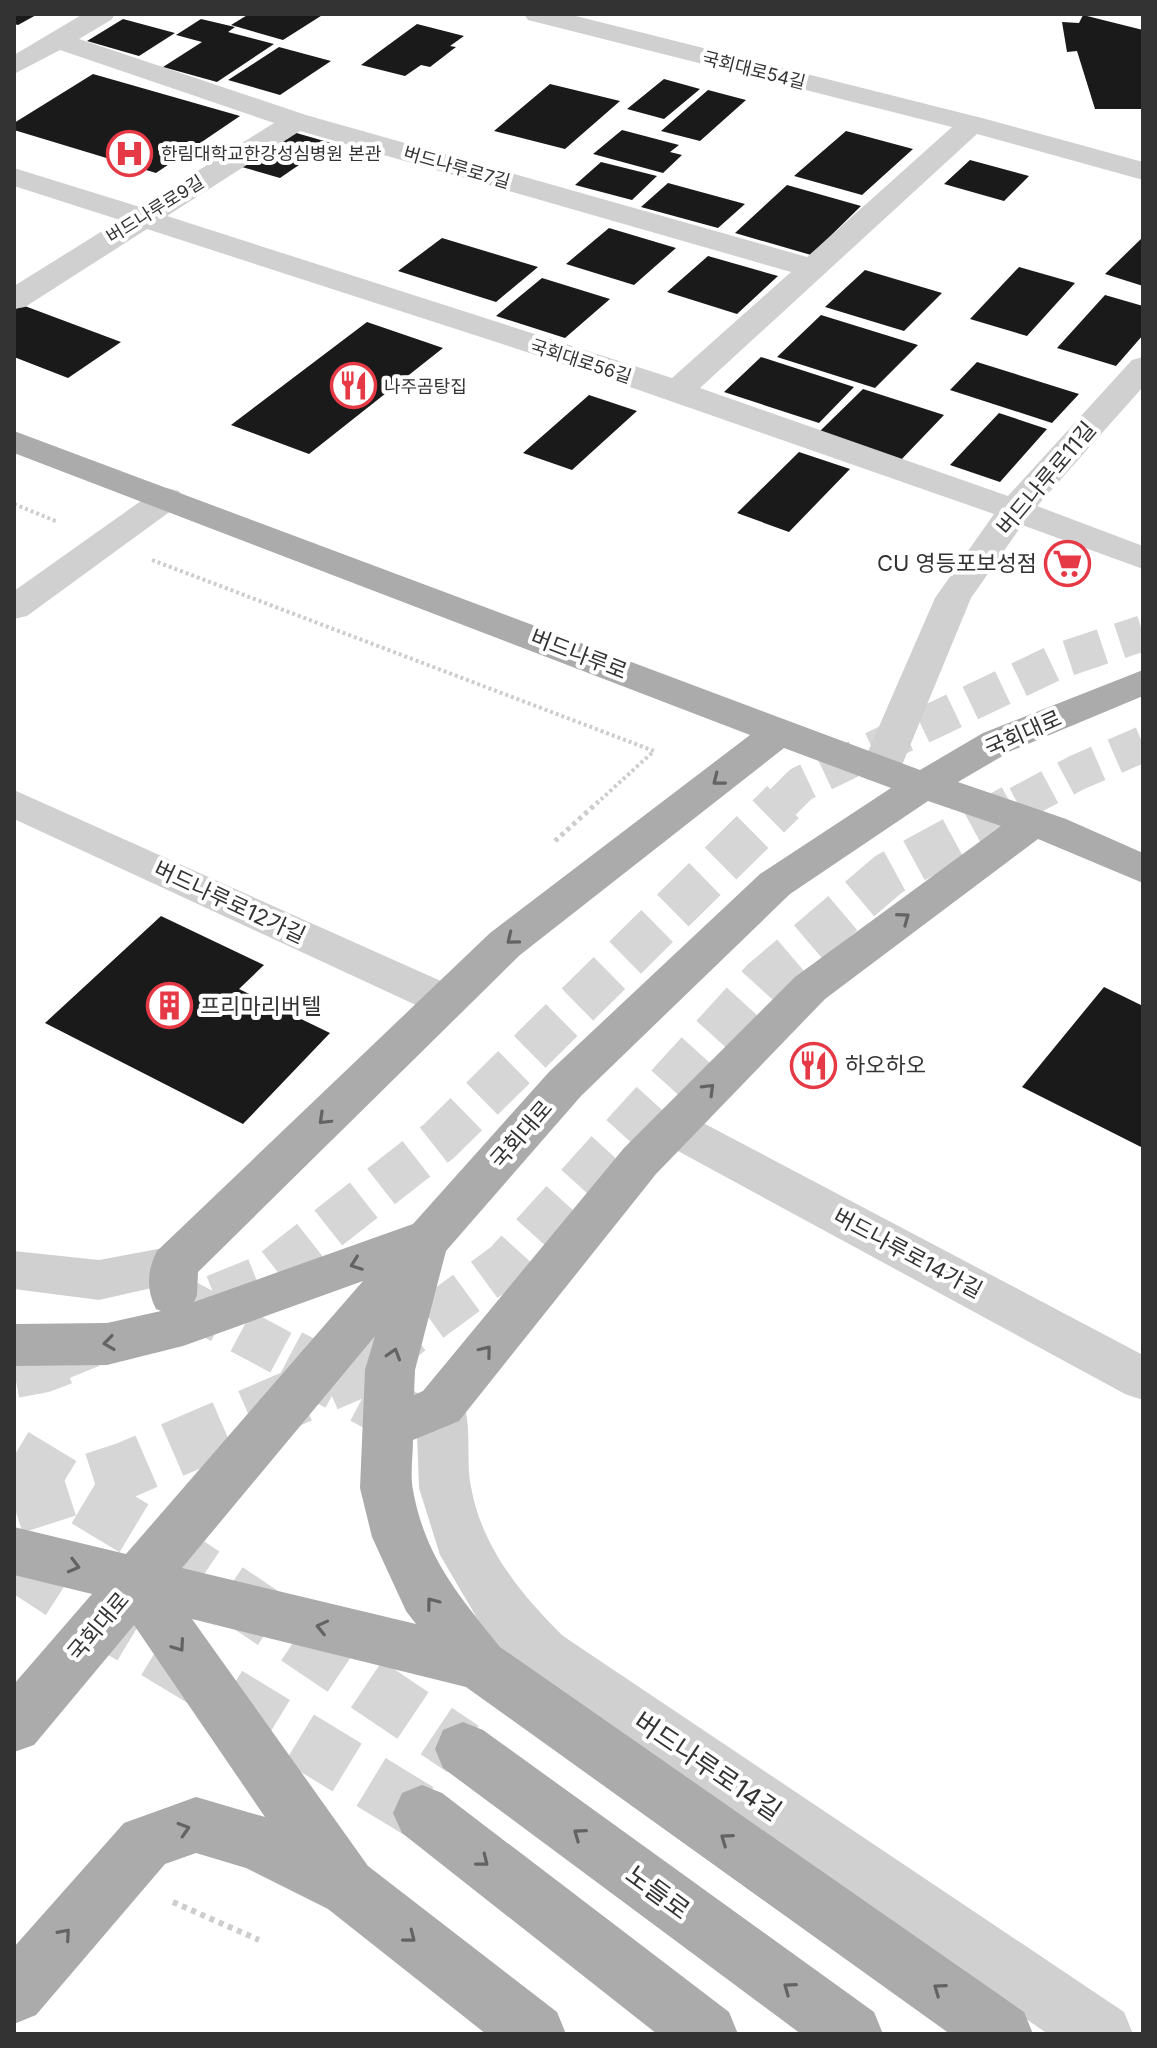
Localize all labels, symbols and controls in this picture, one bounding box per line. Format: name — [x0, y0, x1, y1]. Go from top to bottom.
street label: 국회대로54길 — [700, 47, 808, 93]
hospital icon: 한림대학교한강성심병원 본관 — [106, 129, 154, 177]
street label: 버드나루로7길 — [401, 142, 513, 192]
place label: 한림대학교한강성심병원 본관 — [161, 143, 382, 164]
street label: 버드나루로9길 — [103, 171, 207, 247]
street label: 국회대로56길 — [528, 335, 634, 387]
restaurant icon: 나주곰탕집 — [329, 362, 377, 410]
place label: 나주곰탕집 — [384, 376, 467, 397]
street label: 버드나루로11길 — [991, 416, 1101, 540]
supermarket icon: CU 영등포보성점 — [1044, 539, 1092, 587]
place label: CU 영등포보성점 — [877, 550, 1037, 576]
street label: 버드나루로 — [527, 624, 631, 684]
street label: 국회대로 — [981, 705, 1065, 761]
one-way arrow — [712, 770, 726, 784]
street label: 버드나루로12가길 — [150, 856, 310, 948]
one-way arrow — [895, 914, 909, 928]
one-way arrow — [507, 929, 521, 944]
building icon: 프리마리버텔 — [145, 982, 193, 1030]
place label: 프리마리버텔 — [200, 993, 321, 1019]
restaurant icon: 하오하오 — [790, 1041, 838, 1089]
place label: 하오하오 — [845, 1052, 926, 1078]
one-way arrow — [700, 1084, 714, 1099]
street label: 국회대로 — [485, 1095, 557, 1173]
one-way arrow — [319, 1110, 334, 1124]
street label: 버드나루로14가길 — [829, 1203, 987, 1303]
one-way arrow — [350, 1254, 364, 1271]
one-way arrow — [102, 1334, 115, 1351]
one-way arrow — [476, 1346, 491, 1360]
one-way arrow — [385, 1347, 401, 1361]
one-way arrow — [67, 1557, 81, 1574]
street label: 국회대로 — [62, 1587, 134, 1665]
one-way arrow — [427, 1597, 442, 1612]
one-way arrow — [316, 1619, 329, 1636]
one-way arrow — [169, 1637, 184, 1651]
street label: 버드나루로14길 — [628, 1705, 788, 1827]
one-way arrow — [177, 1822, 191, 1838]
one-way arrow — [574, 1830, 588, 1844]
one-way arrow — [721, 1834, 735, 1849]
one-way arrow — [474, 1851, 489, 1865]
street label: 노들로 — [620, 1858, 696, 1926]
one-way arrow — [401, 1927, 416, 1941]
one-way arrow — [56, 1929, 70, 1944]
one-way arrow — [784, 1983, 798, 1998]
one-way arrow — [933, 1984, 947, 1999]

